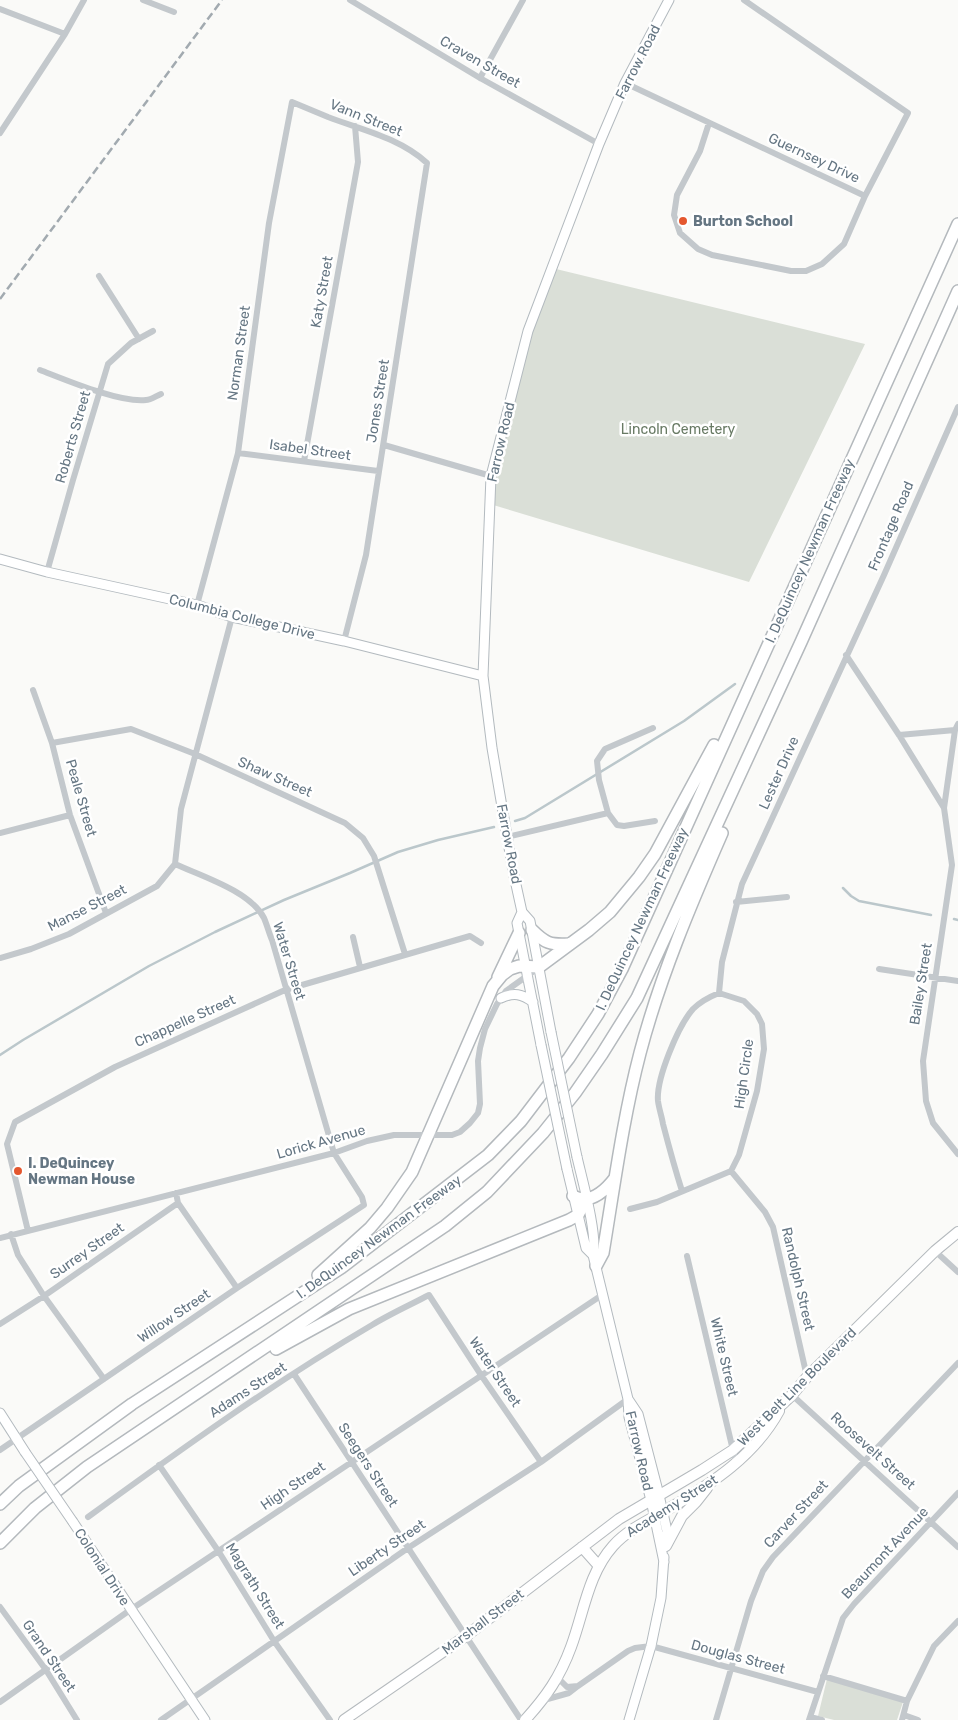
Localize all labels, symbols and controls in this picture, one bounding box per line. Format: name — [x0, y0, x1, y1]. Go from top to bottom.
street label: Farrow Road — [612, 22, 664, 102]
street label: Craven Street — [437, 32, 524, 92]
street label: Vann Street — [327, 96, 405, 140]
street label: Guernsey Drive — [766, 129, 863, 187]
place label: Burton School — [693, 213, 793, 230]
marker: Burton School — [677, 215, 689, 227]
street label: Katy Street — [307, 254, 337, 329]
street label: Norman Street — [224, 304, 254, 402]
street label: Jones Street — [363, 358, 393, 444]
street label: Roberts Street — [52, 388, 94, 485]
street label: Farrow Road — [484, 400, 518, 484]
park label: Lincoln Cemetery — [621, 421, 736, 438]
street label: Isabel Street — [268, 436, 352, 464]
street label: I. DeQuincey Newman Freeway — [762, 456, 858, 646]
street label: Frontage Road — [864, 479, 918, 573]
street label: Columbia College Drive — [167, 591, 317, 643]
street label: Lester Drive — [755, 734, 803, 812]
street label: Shaw Street — [235, 753, 315, 801]
street label: Peale Street — [62, 757, 100, 839]
street label: Farrow Road — [493, 802, 525, 886]
street label: I. DeQuincey Newman Freeway — [592, 825, 692, 1013]
street label: Manse Street — [45, 881, 130, 935]
street label: Water Street — [269, 920, 309, 1003]
street label: Bailey Street — [906, 941, 936, 1026]
street label: Chappelle Street — [132, 991, 239, 1051]
street label: High Circle — [731, 1038, 757, 1110]
street label: Lorick Avenue — [275, 1121, 367, 1163]
place label: I. DeQuincey Newman House — [28, 1155, 135, 1188]
marker: I. DeQuincey Newman House — [12, 1165, 24, 1177]
street label: I. DeQuincey Newman Freeway — [293, 1171, 465, 1303]
street label: Surrey Street — [47, 1219, 128, 1283]
street label: Randolph Street — [778, 1225, 818, 1333]
street label: Willow Street — [134, 1285, 214, 1347]
street label: White Street — [707, 1316, 741, 1399]
street label: West Belt Line Boulevard — [734, 1324, 860, 1450]
street label: Water Street — [465, 1334, 525, 1411]
street label: Adams Street — [206, 1358, 290, 1421]
street label: Farrow Road — [622, 1409, 656, 1493]
street label: Roosevelt Street — [827, 1409, 919, 1494]
street label: Seegers Street — [334, 1420, 402, 1511]
street label: High Street — [258, 1458, 329, 1514]
street label: Academy Street — [623, 1471, 721, 1541]
street label: Carver Street — [760, 1476, 832, 1551]
street label: Beaumont Avenue — [838, 1503, 932, 1603]
street label: Liberty Street — [345, 1516, 429, 1580]
street label: Colonial Drive — [71, 1525, 133, 1609]
street label: Magrath Street — [222, 1540, 288, 1632]
street label: Marshall Street — [439, 1585, 528, 1658]
street label: Grand Street — [19, 1617, 80, 1696]
street label: Douglas Street — [689, 1636, 787, 1678]

